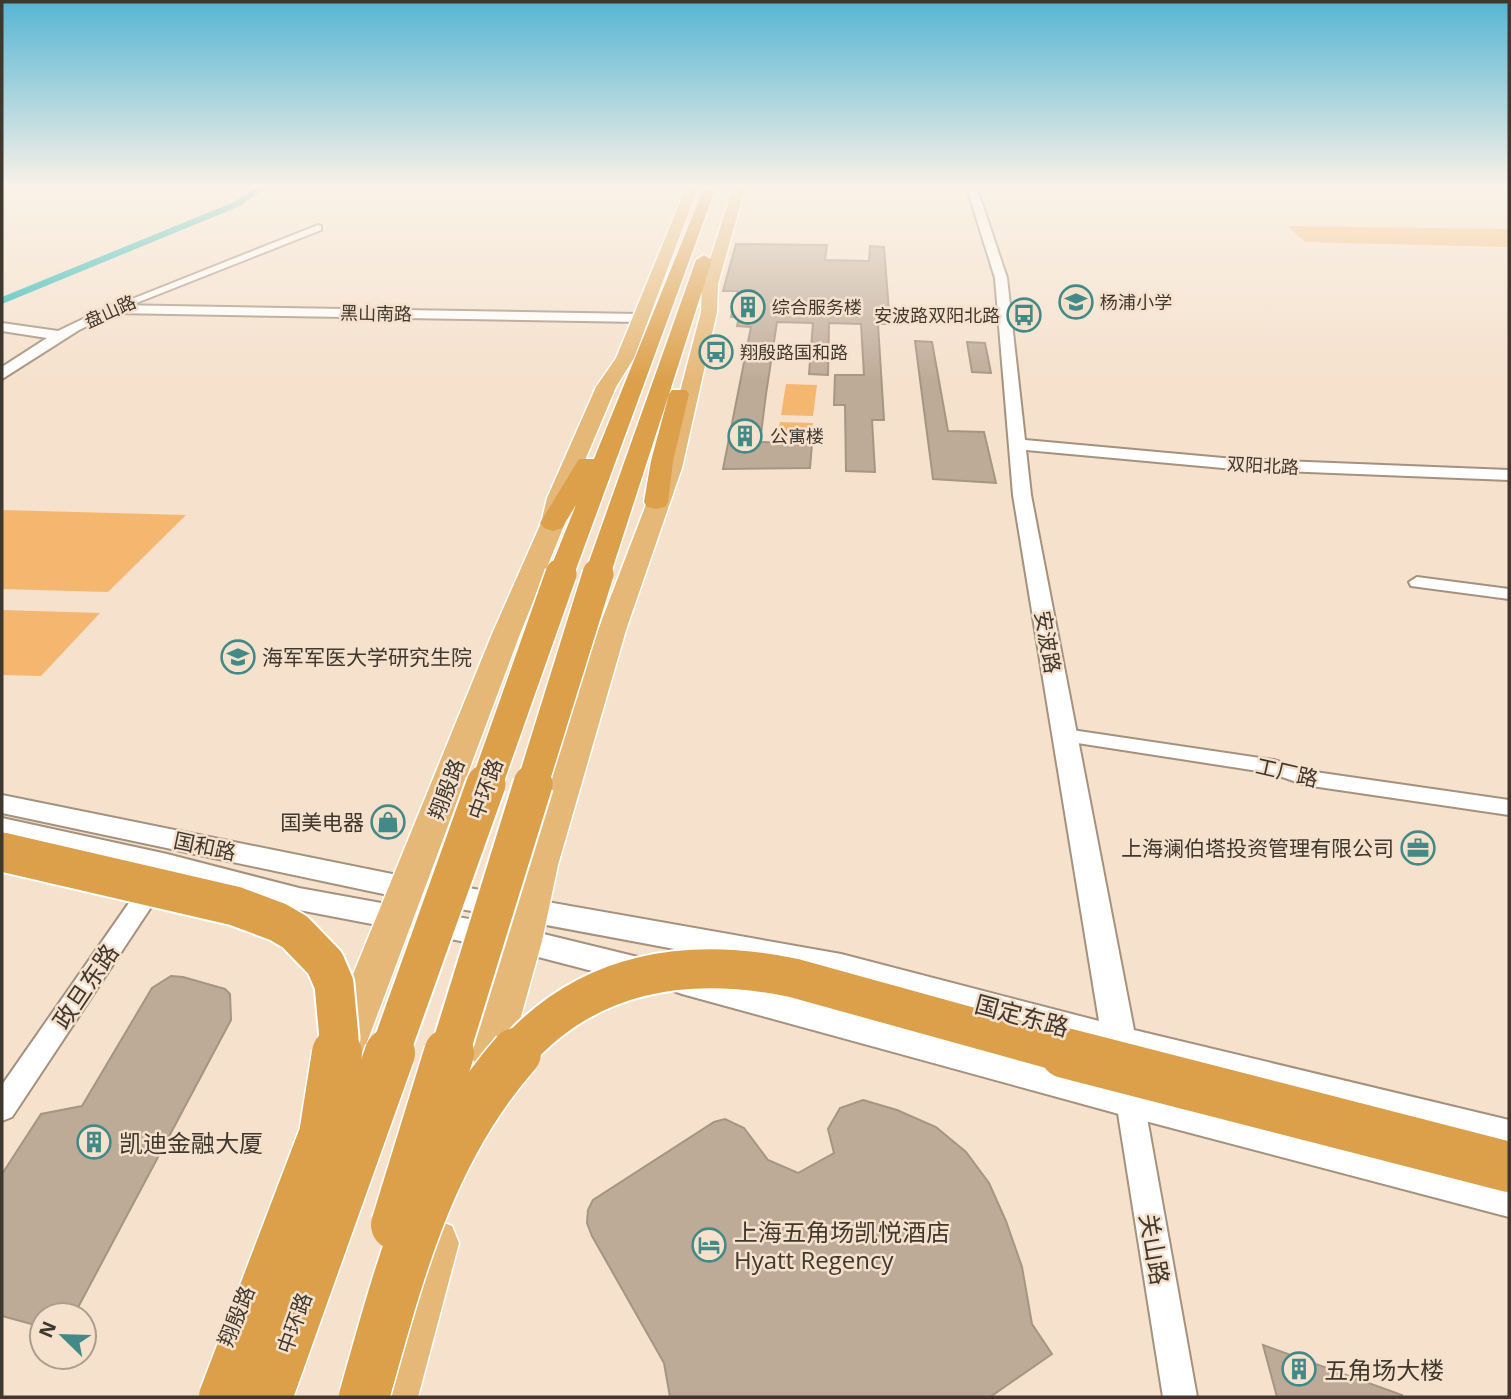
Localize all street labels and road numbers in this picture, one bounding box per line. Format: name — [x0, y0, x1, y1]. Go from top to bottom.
street label: 盘山路 — [80, 289, 140, 333]
street label: 黑山南路 — [340, 300, 412, 326]
street label: 双阳北路 — [1226, 451, 1300, 479]
street label: 安波路 — [1029, 609, 1067, 675]
street label: 工厂路 — [1253, 751, 1321, 793]
street label: 翔殷路 — [422, 755, 470, 823]
street label: 中环路 — [461, 755, 509, 823]
street label: 国和路 — [171, 826, 239, 866]
street label: 政旦东路 — [44, 937, 126, 1035]
street label: 国定东路 — [971, 987, 1073, 1043]
street label: 关山路 — [1132, 1211, 1178, 1287]
street label: 翔殷路 — [211, 1282, 261, 1350]
street label: 中环路 — [270, 1289, 318, 1357]

